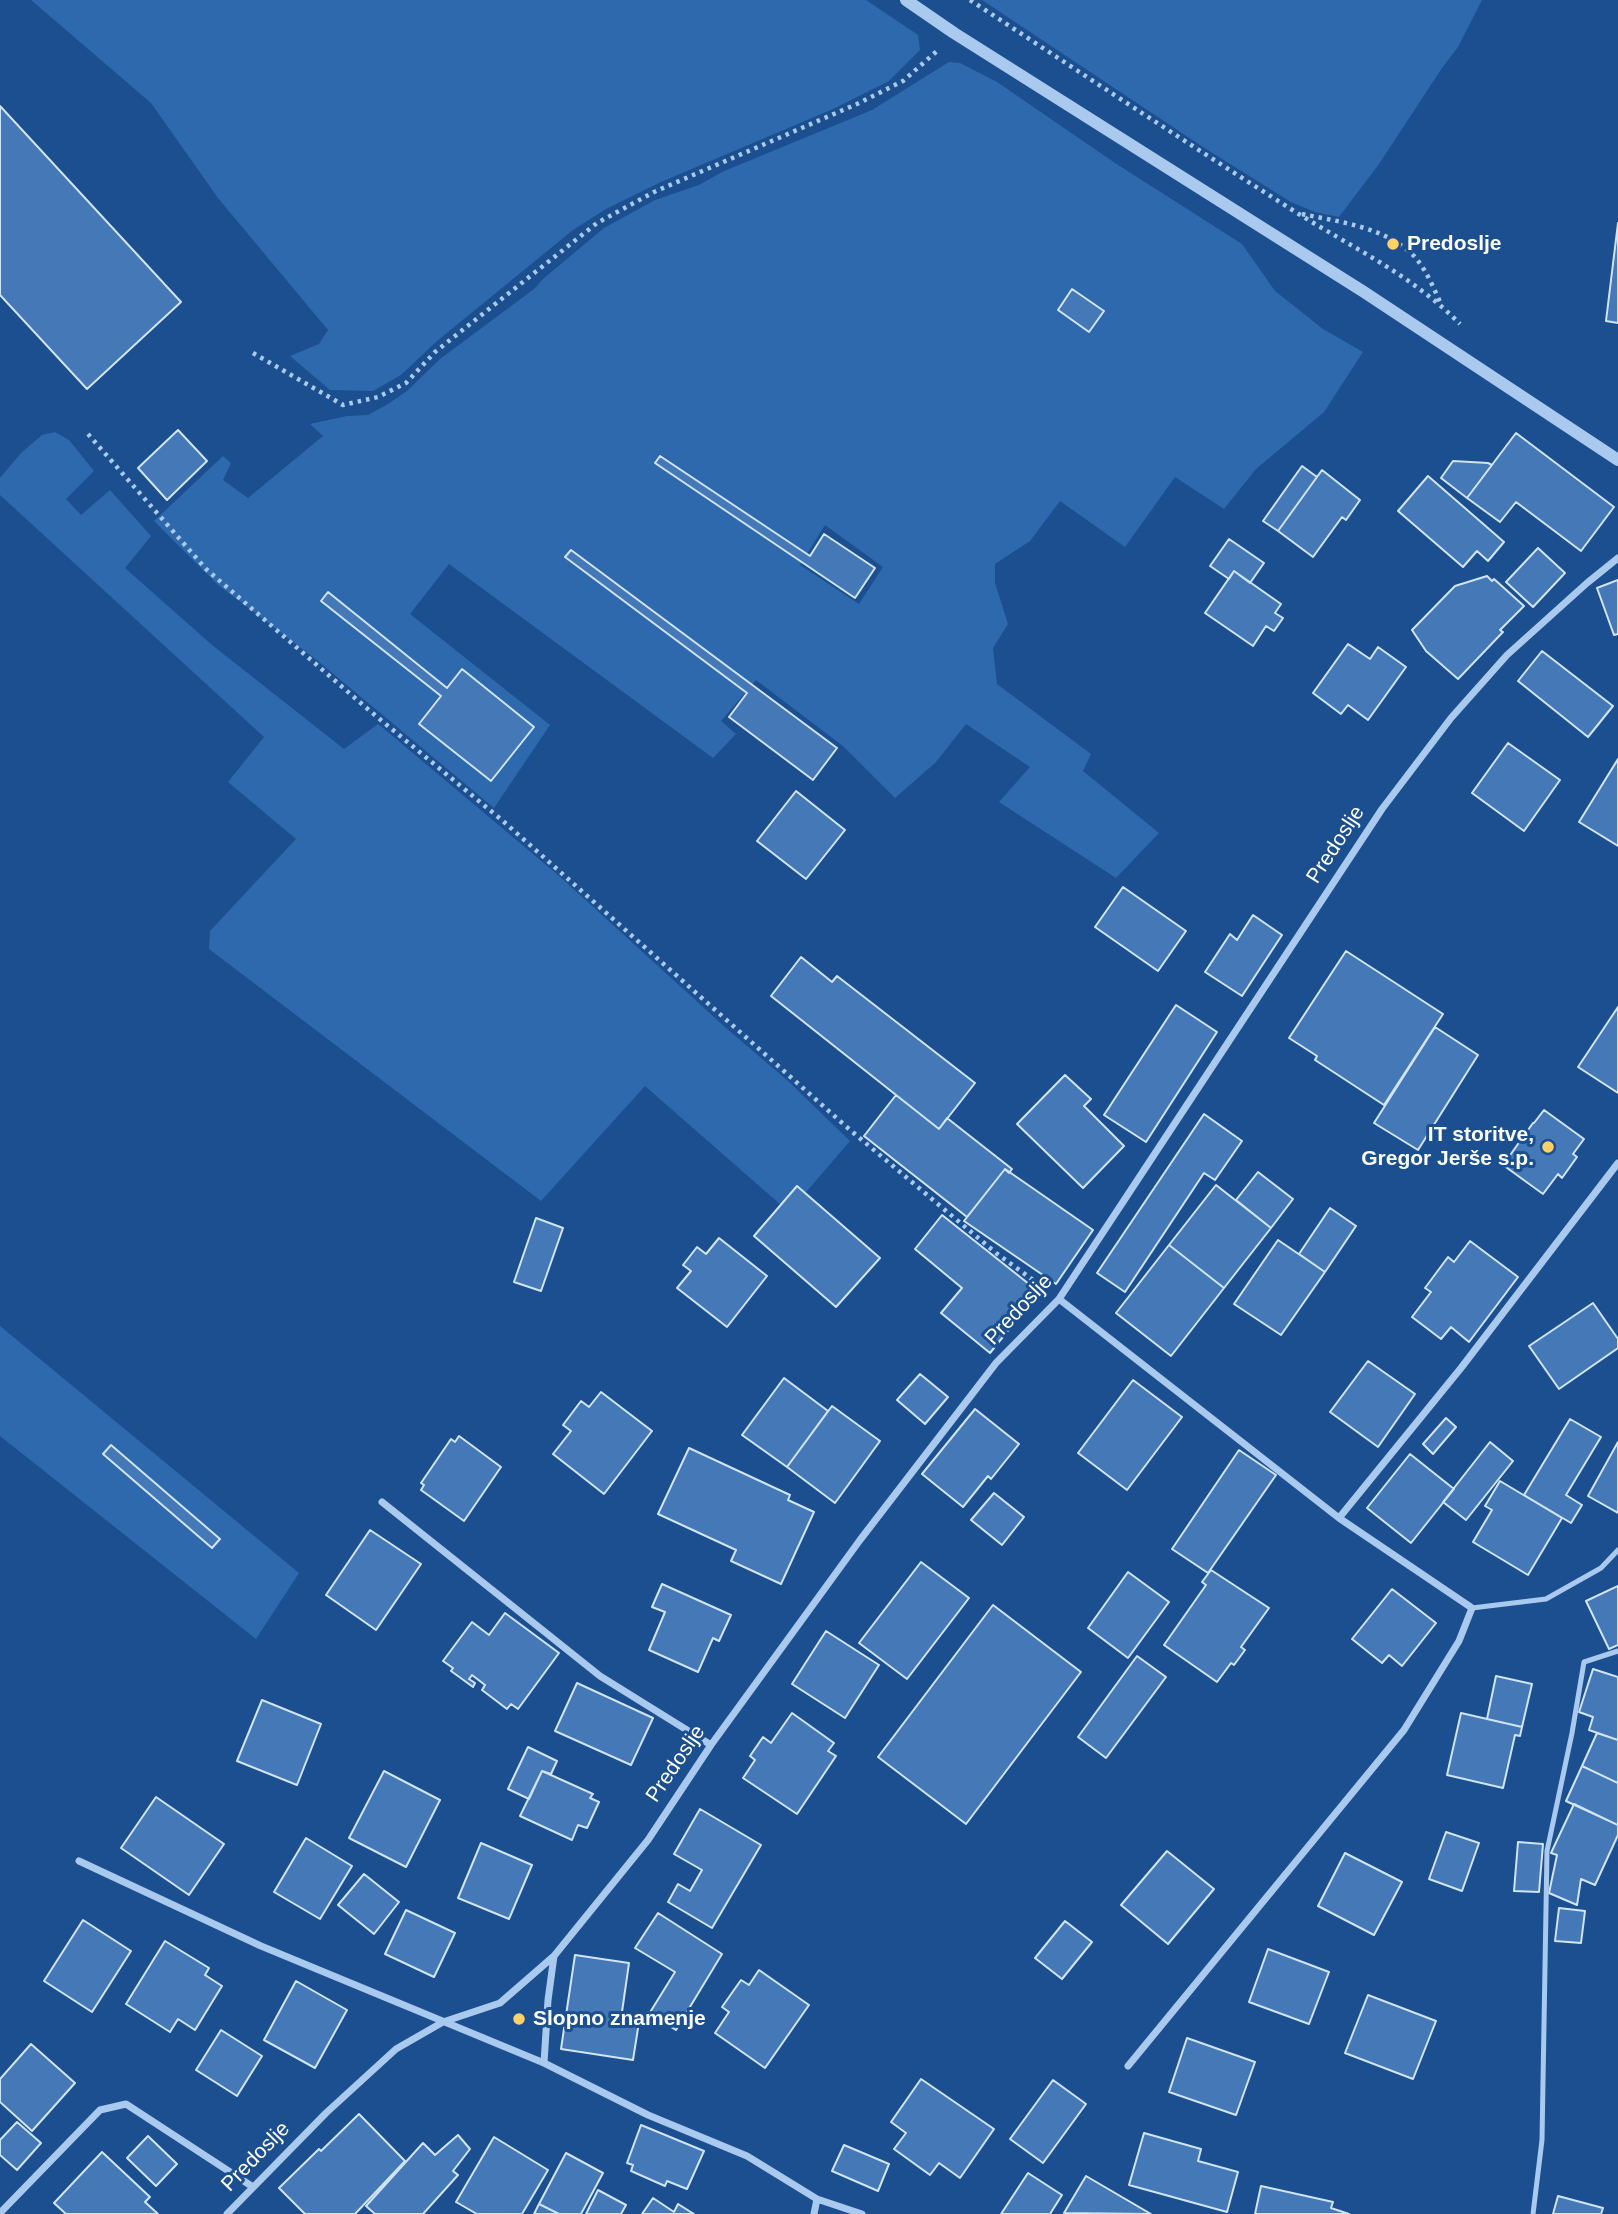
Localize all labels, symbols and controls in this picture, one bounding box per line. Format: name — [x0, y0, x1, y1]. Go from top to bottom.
place label: Predoslje — [1407, 231, 1502, 257]
marker: Predoslje — [1385, 236, 1401, 252]
street label: Predoslje — [1302, 801, 1370, 889]
place label: IT storitve, Gregor Jerše s.p. — [1361, 1122, 1534, 1172]
marker: IT storitve, Gregor Jerše s.p. — [1540, 1139, 1556, 1155]
street label: Predoslje — [980, 1269, 1058, 1351]
street label: Predoslje — [641, 1721, 711, 1807]
place label: Slopno znamenje — [533, 2006, 706, 2032]
marker: Slopno znamenje — [511, 2011, 527, 2027]
street label: Predoslje — [217, 2117, 295, 2197]

